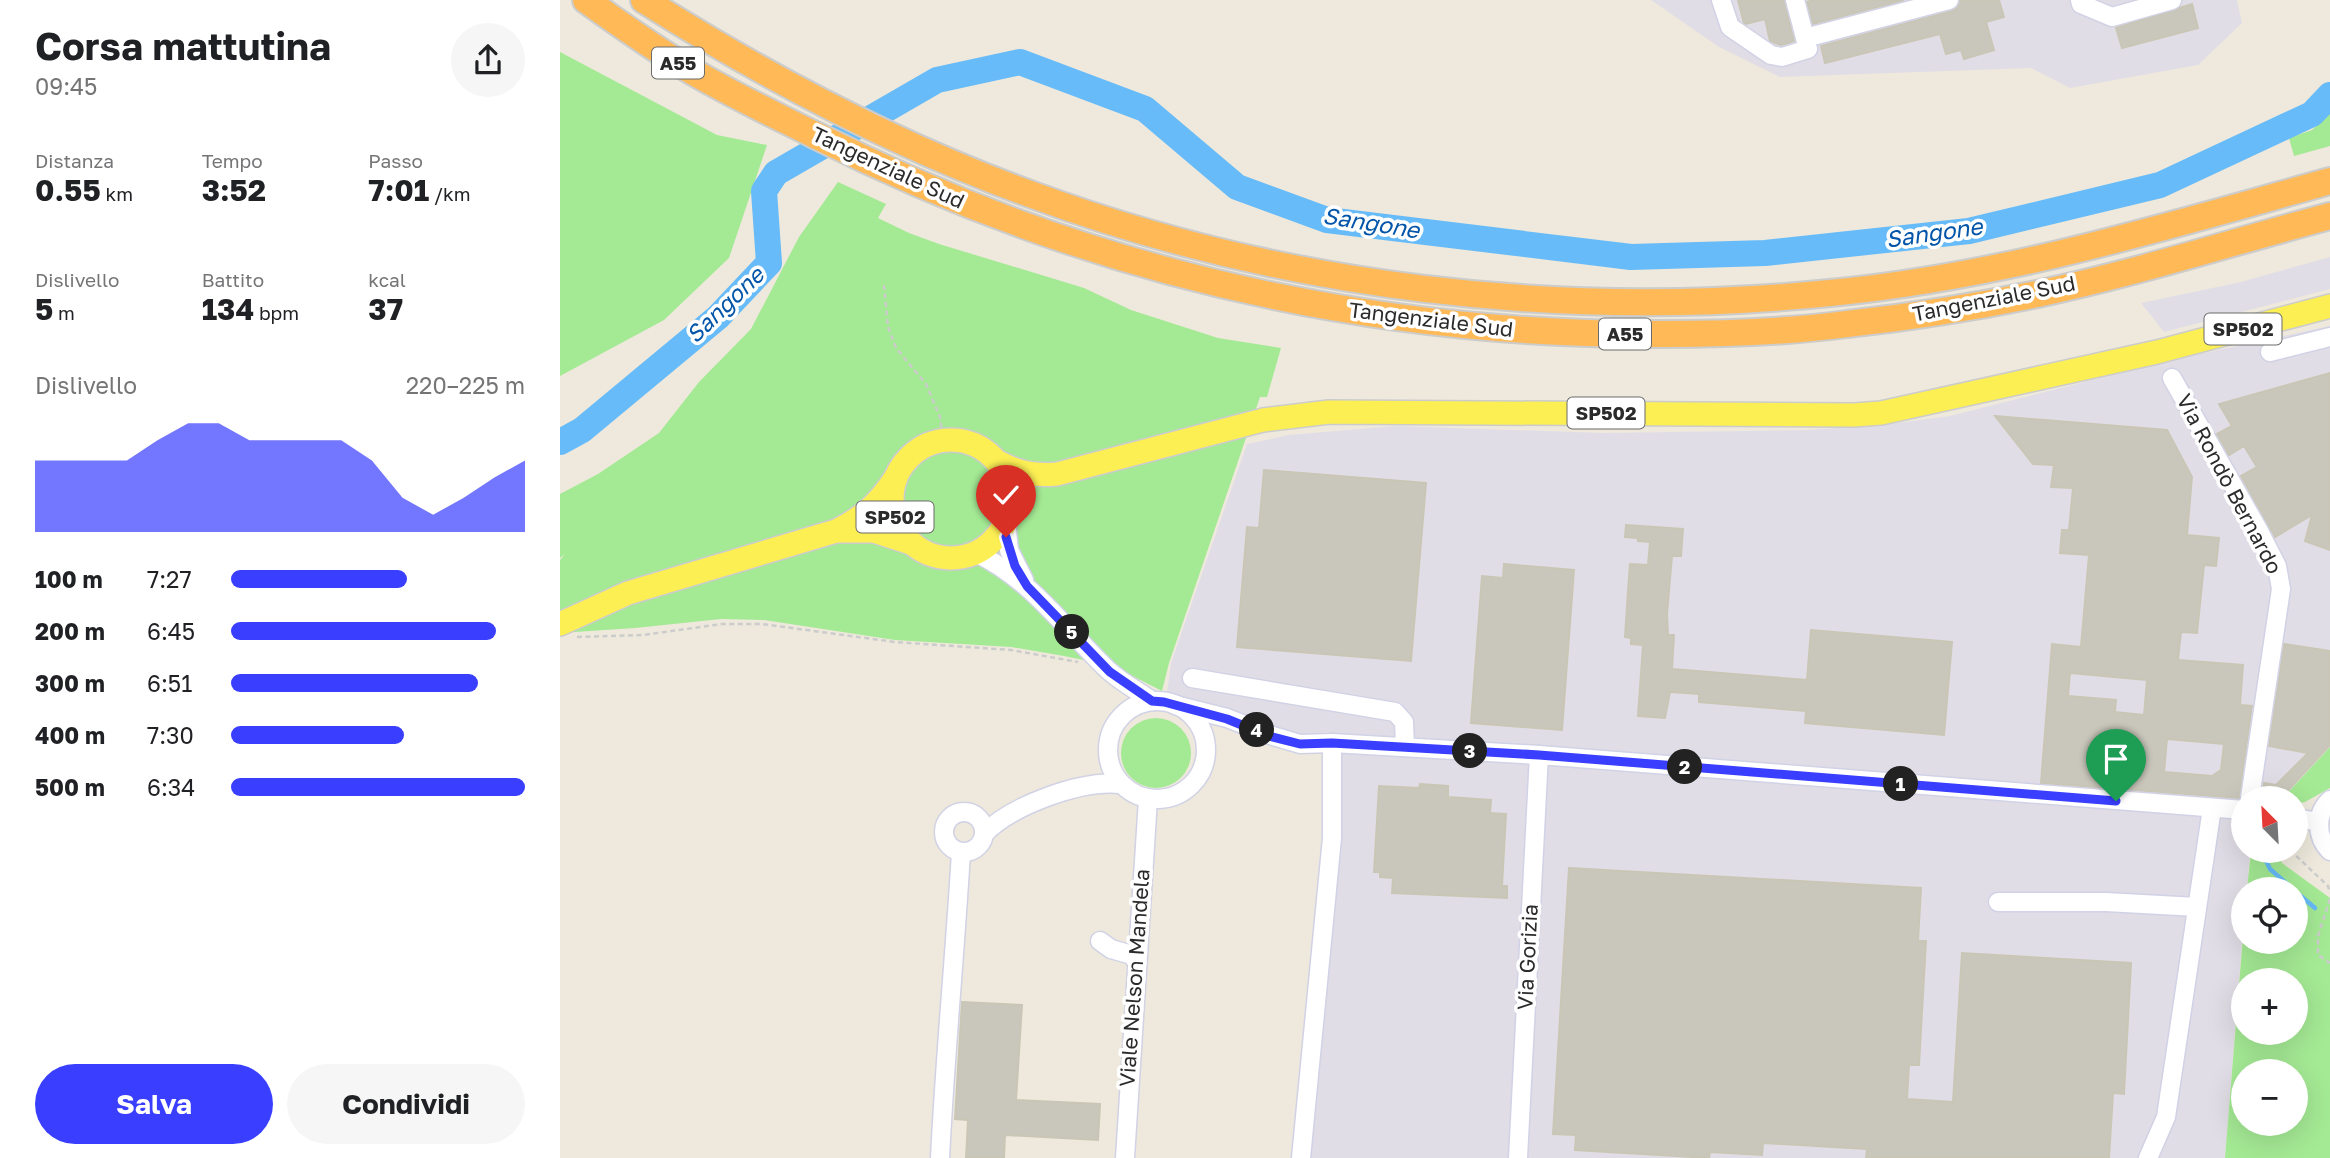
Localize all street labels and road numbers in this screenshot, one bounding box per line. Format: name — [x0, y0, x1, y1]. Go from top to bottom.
road number: A55 — [652, 48, 704, 78]
street label: Tangenziale Sud — [808, 120, 969, 214]
street label: Tangenziale Sud — [1910, 270, 2077, 327]
street label: Tangenziale Sud — [1348, 296, 1515, 342]
road number: SP502 — [2204, 314, 2282, 344]
road number: A55 — [1599, 318, 1651, 350]
street label: Via Rondò Bernardo — [2171, 389, 2288, 578]
road number: SP502 — [1567, 398, 1644, 428]
road number: SP502 — [856, 502, 934, 532]
street label: Viale Nelson Mandela — [1113, 868, 1155, 1088]
street label: Via Gorizia — [1511, 903, 1543, 1011]

